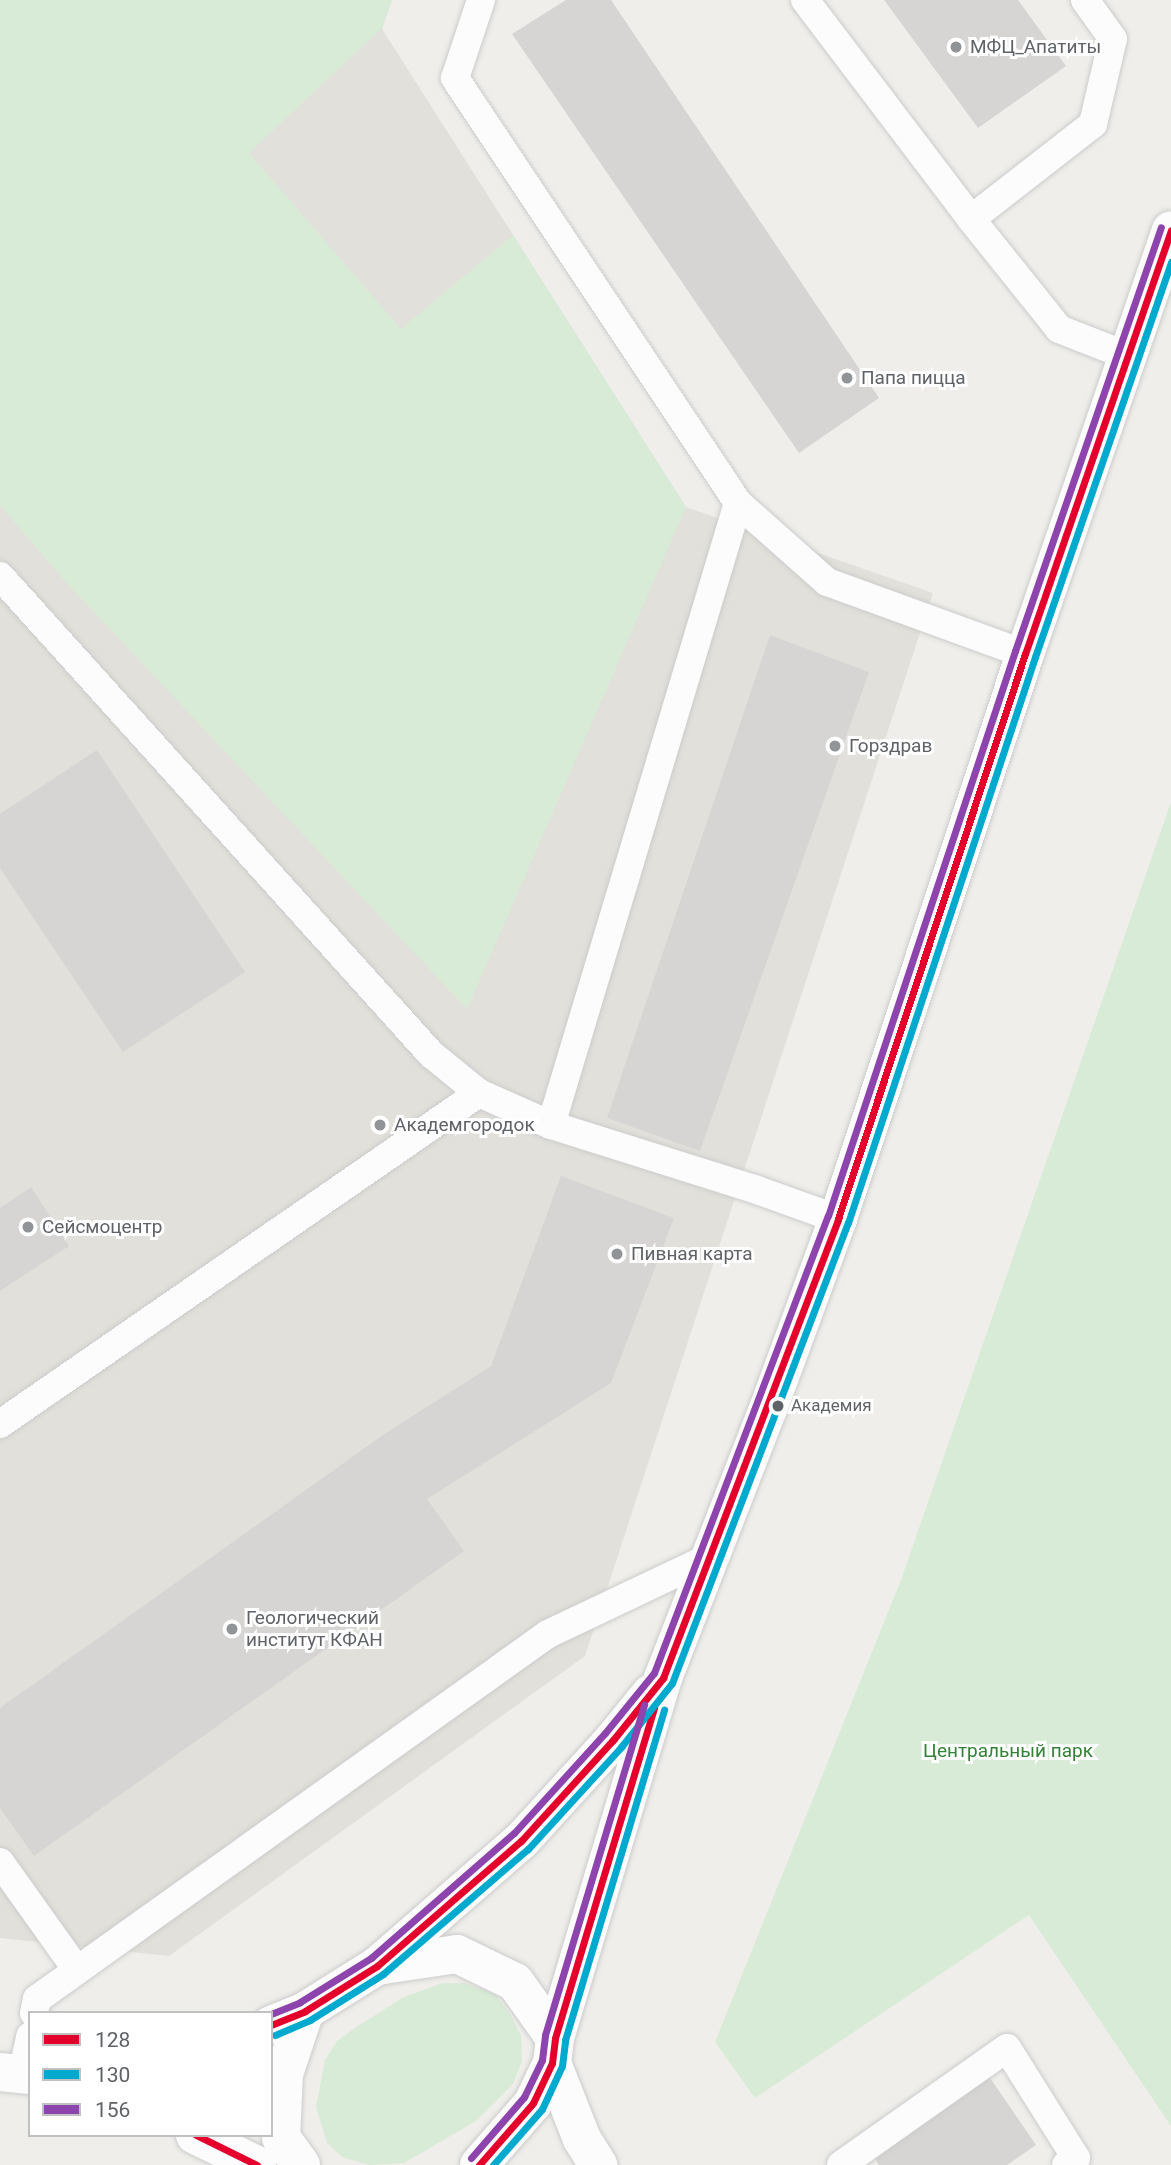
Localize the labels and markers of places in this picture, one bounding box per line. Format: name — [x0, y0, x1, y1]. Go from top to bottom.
place label: МФЦ_Апатиты — [970, 36, 1101, 58]
marker: МФЦ_Апатиты — [948, 39, 964, 55]
place label: Папа пицца — [861, 367, 966, 389]
marker: Папа пицца — [839, 370, 855, 386]
place label: Горздрав — [849, 735, 932, 757]
marker: Горздрав — [827, 738, 843, 754]
place label: Академгородок — [394, 1114, 535, 1136]
marker: Академгородок — [372, 1117, 388, 1133]
place label: Сейсмоцентр — [42, 1216, 162, 1238]
marker: Сейсмоцентр — [20, 1219, 36, 1235]
place label: Пивная карта — [631, 1243, 753, 1265]
marker: Пивная карта — [609, 1246, 625, 1262]
place label: Академия — [791, 1396, 872, 1416]
marker: Академия — [771, 1399, 785, 1413]
place label: Геологический институт КФАН — [246, 1607, 383, 1651]
marker: Геологический институт КФАН — [224, 1621, 240, 1637]

